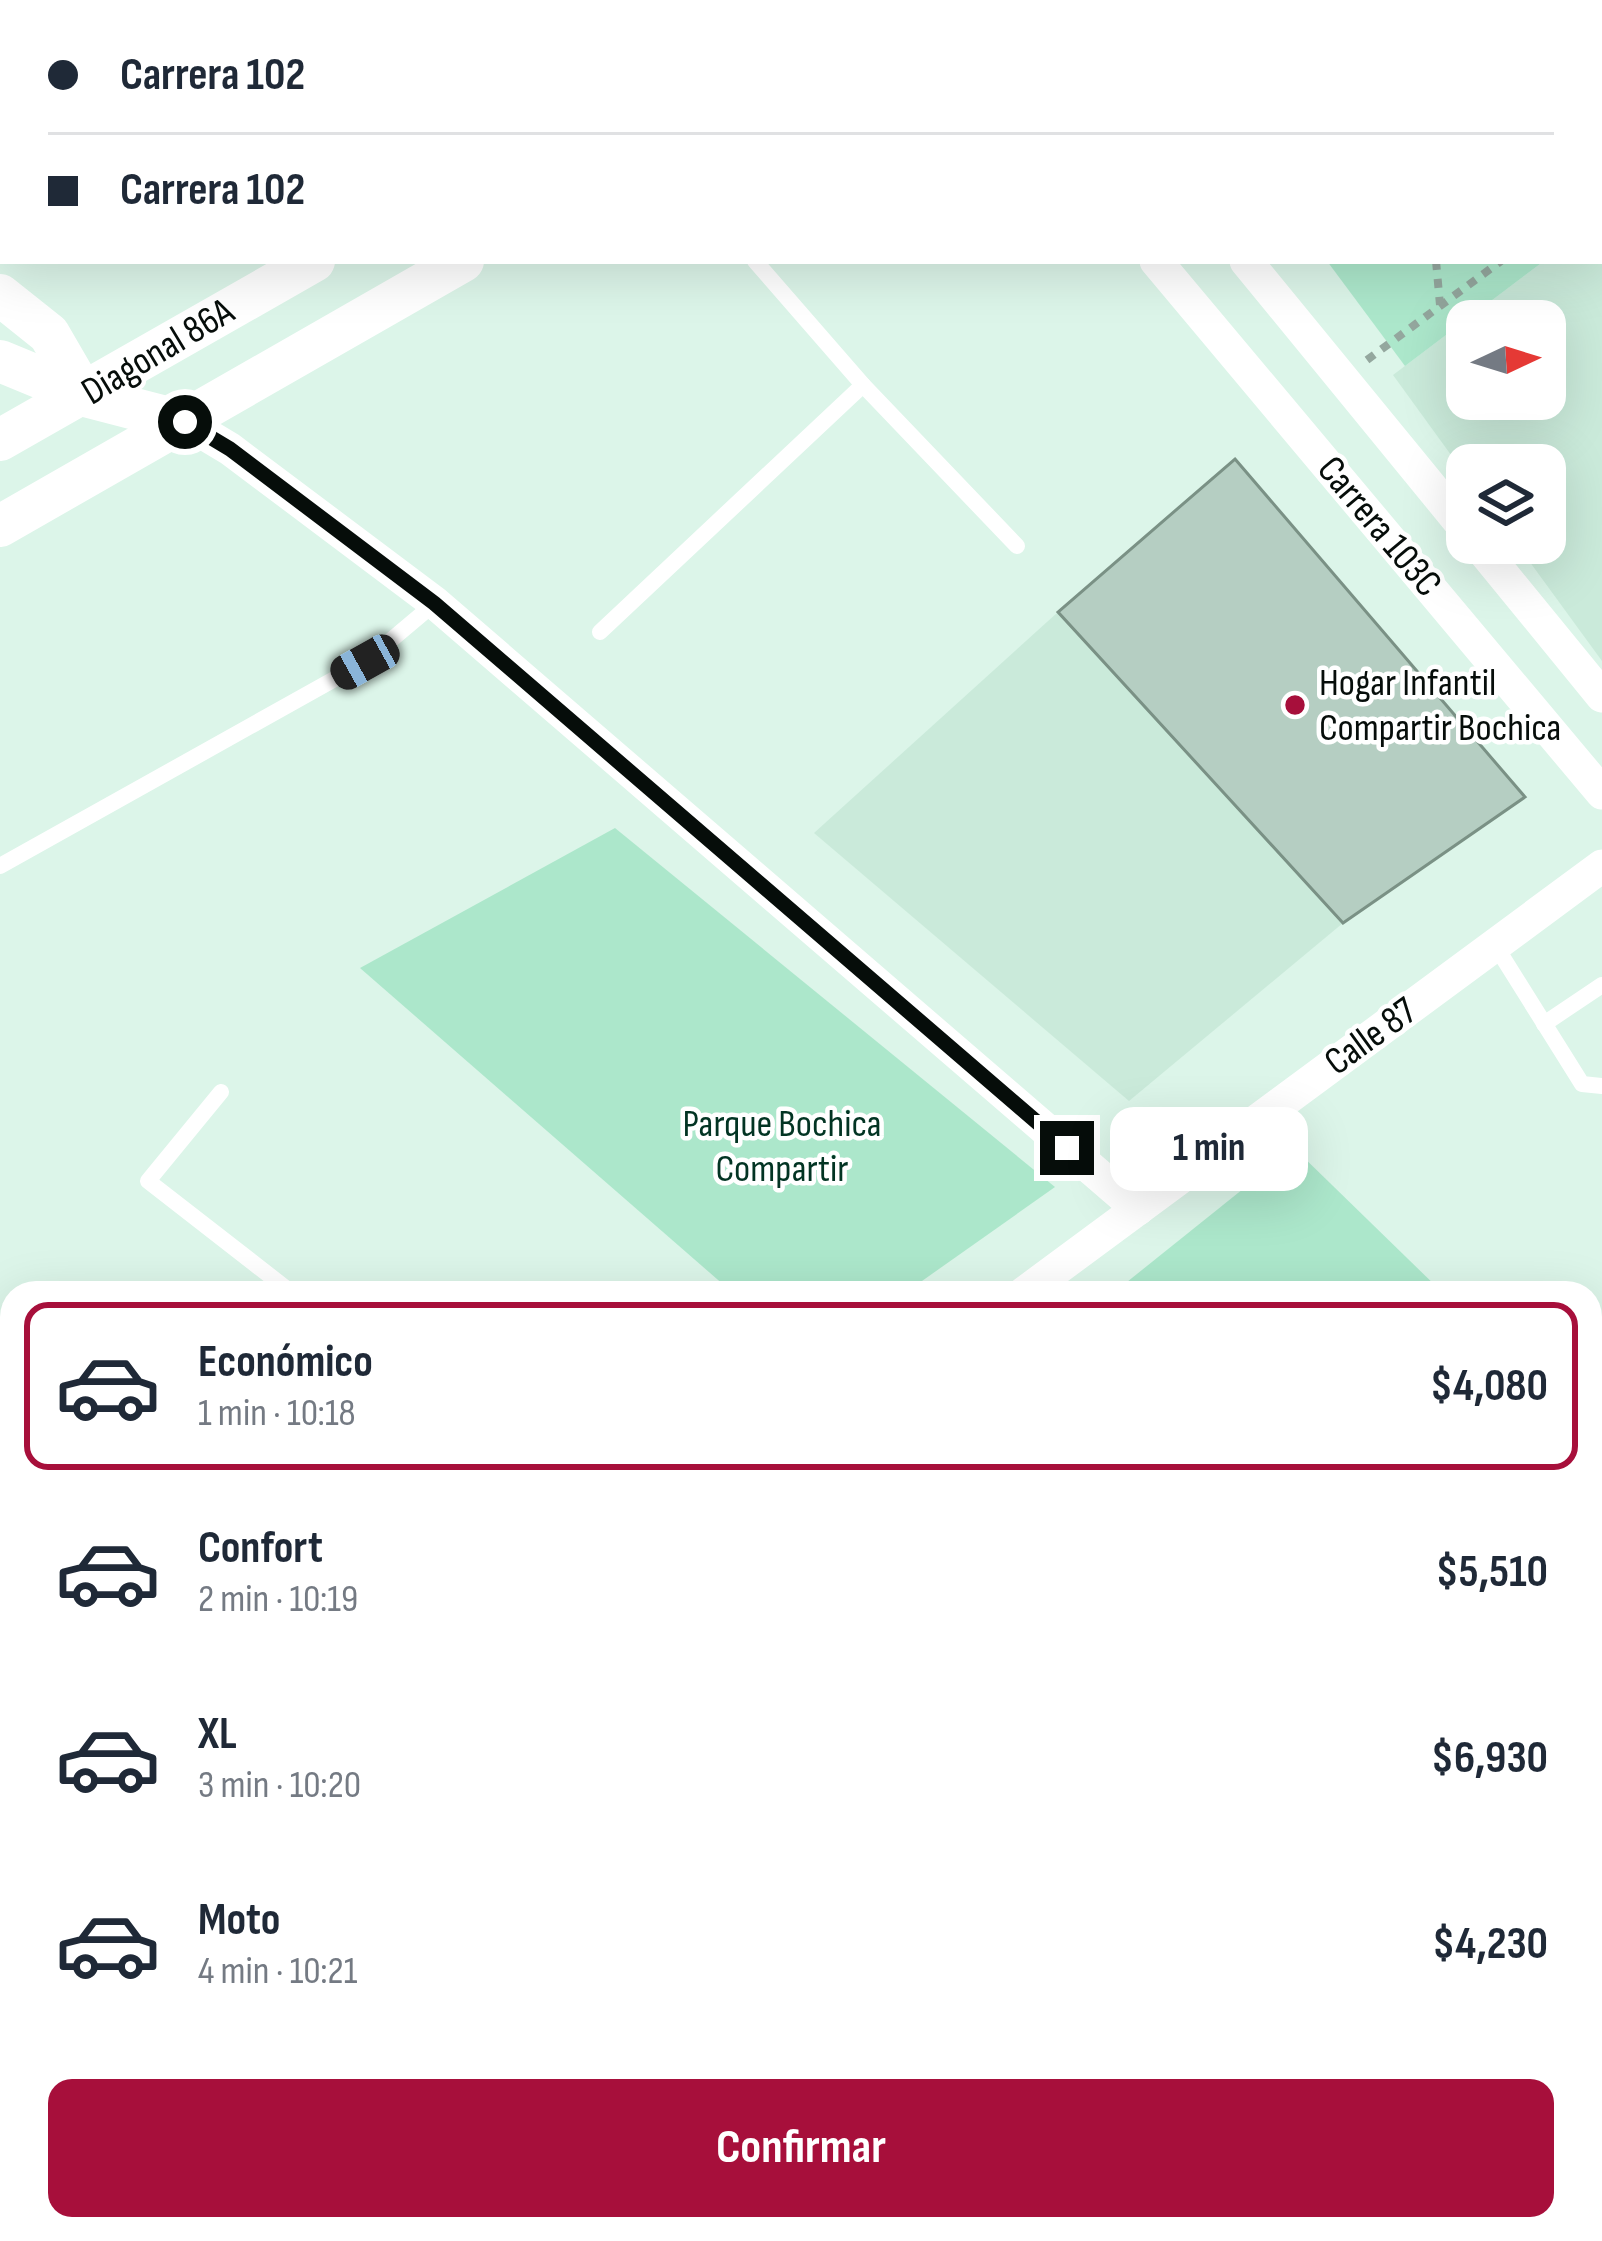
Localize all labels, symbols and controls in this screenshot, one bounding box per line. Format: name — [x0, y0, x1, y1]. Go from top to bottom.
text: Carrera 102 — [120, 48, 305, 103]
text: Carrera 102 — [120, 163, 305, 218]
street label: Diagonal 86A — [73, 288, 243, 416]
north arrow — [1446, 300, 1566, 420]
map controls — [1446, 300, 1566, 564]
route start — [158, 395, 212, 449]
button: layers — [1446, 444, 1566, 564]
street label: Carrera 103C — [1307, 447, 1451, 607]
car — [325, 629, 405, 695]
place label: Hogar Infantil Compartir Bochica — [1319, 660, 1561, 752]
marker: Hogar Infantil Compartir Bochica — [1282, 692, 1308, 718]
street label: Calle 87 — [1316, 988, 1426, 1086]
park label: Parque Bochica Compartir — [682, 1101, 882, 1193]
callout: 1 min — [1109, 1106, 1307, 1190]
route end — [1040, 1121, 1094, 1175]
text: 1 min — [1173, 1125, 1245, 1172]
icon: car — [54, 1332, 162, 1440]
text: Económico — [198, 1335, 373, 1390]
text: $4,080 — [1430, 1359, 1548, 1414]
text: 1 min · 10:18 — [198, 1390, 356, 1437]
icon: car — [54, 1518, 162, 1626]
text: Confort — [198, 1521, 323, 1576]
text: $5,510 — [1436, 1545, 1548, 1600]
text: 2 min · 10:19 — [198, 1576, 358, 1623]
icon: car — [54, 1704, 162, 1812]
text: XL — [198, 1707, 237, 1762]
text: $6,930 — [1431, 1731, 1548, 1786]
text: 3 min · 10:20 — [198, 1762, 361, 1809]
icon: car — [54, 1890, 162, 1998]
text: Moto — [198, 1893, 280, 1948]
text: $4,230 — [1432, 1917, 1548, 1972]
text: 4 min · 10:21 — [198, 1948, 357, 1995]
button: Confirmar — [48, 2079, 1554, 2217]

